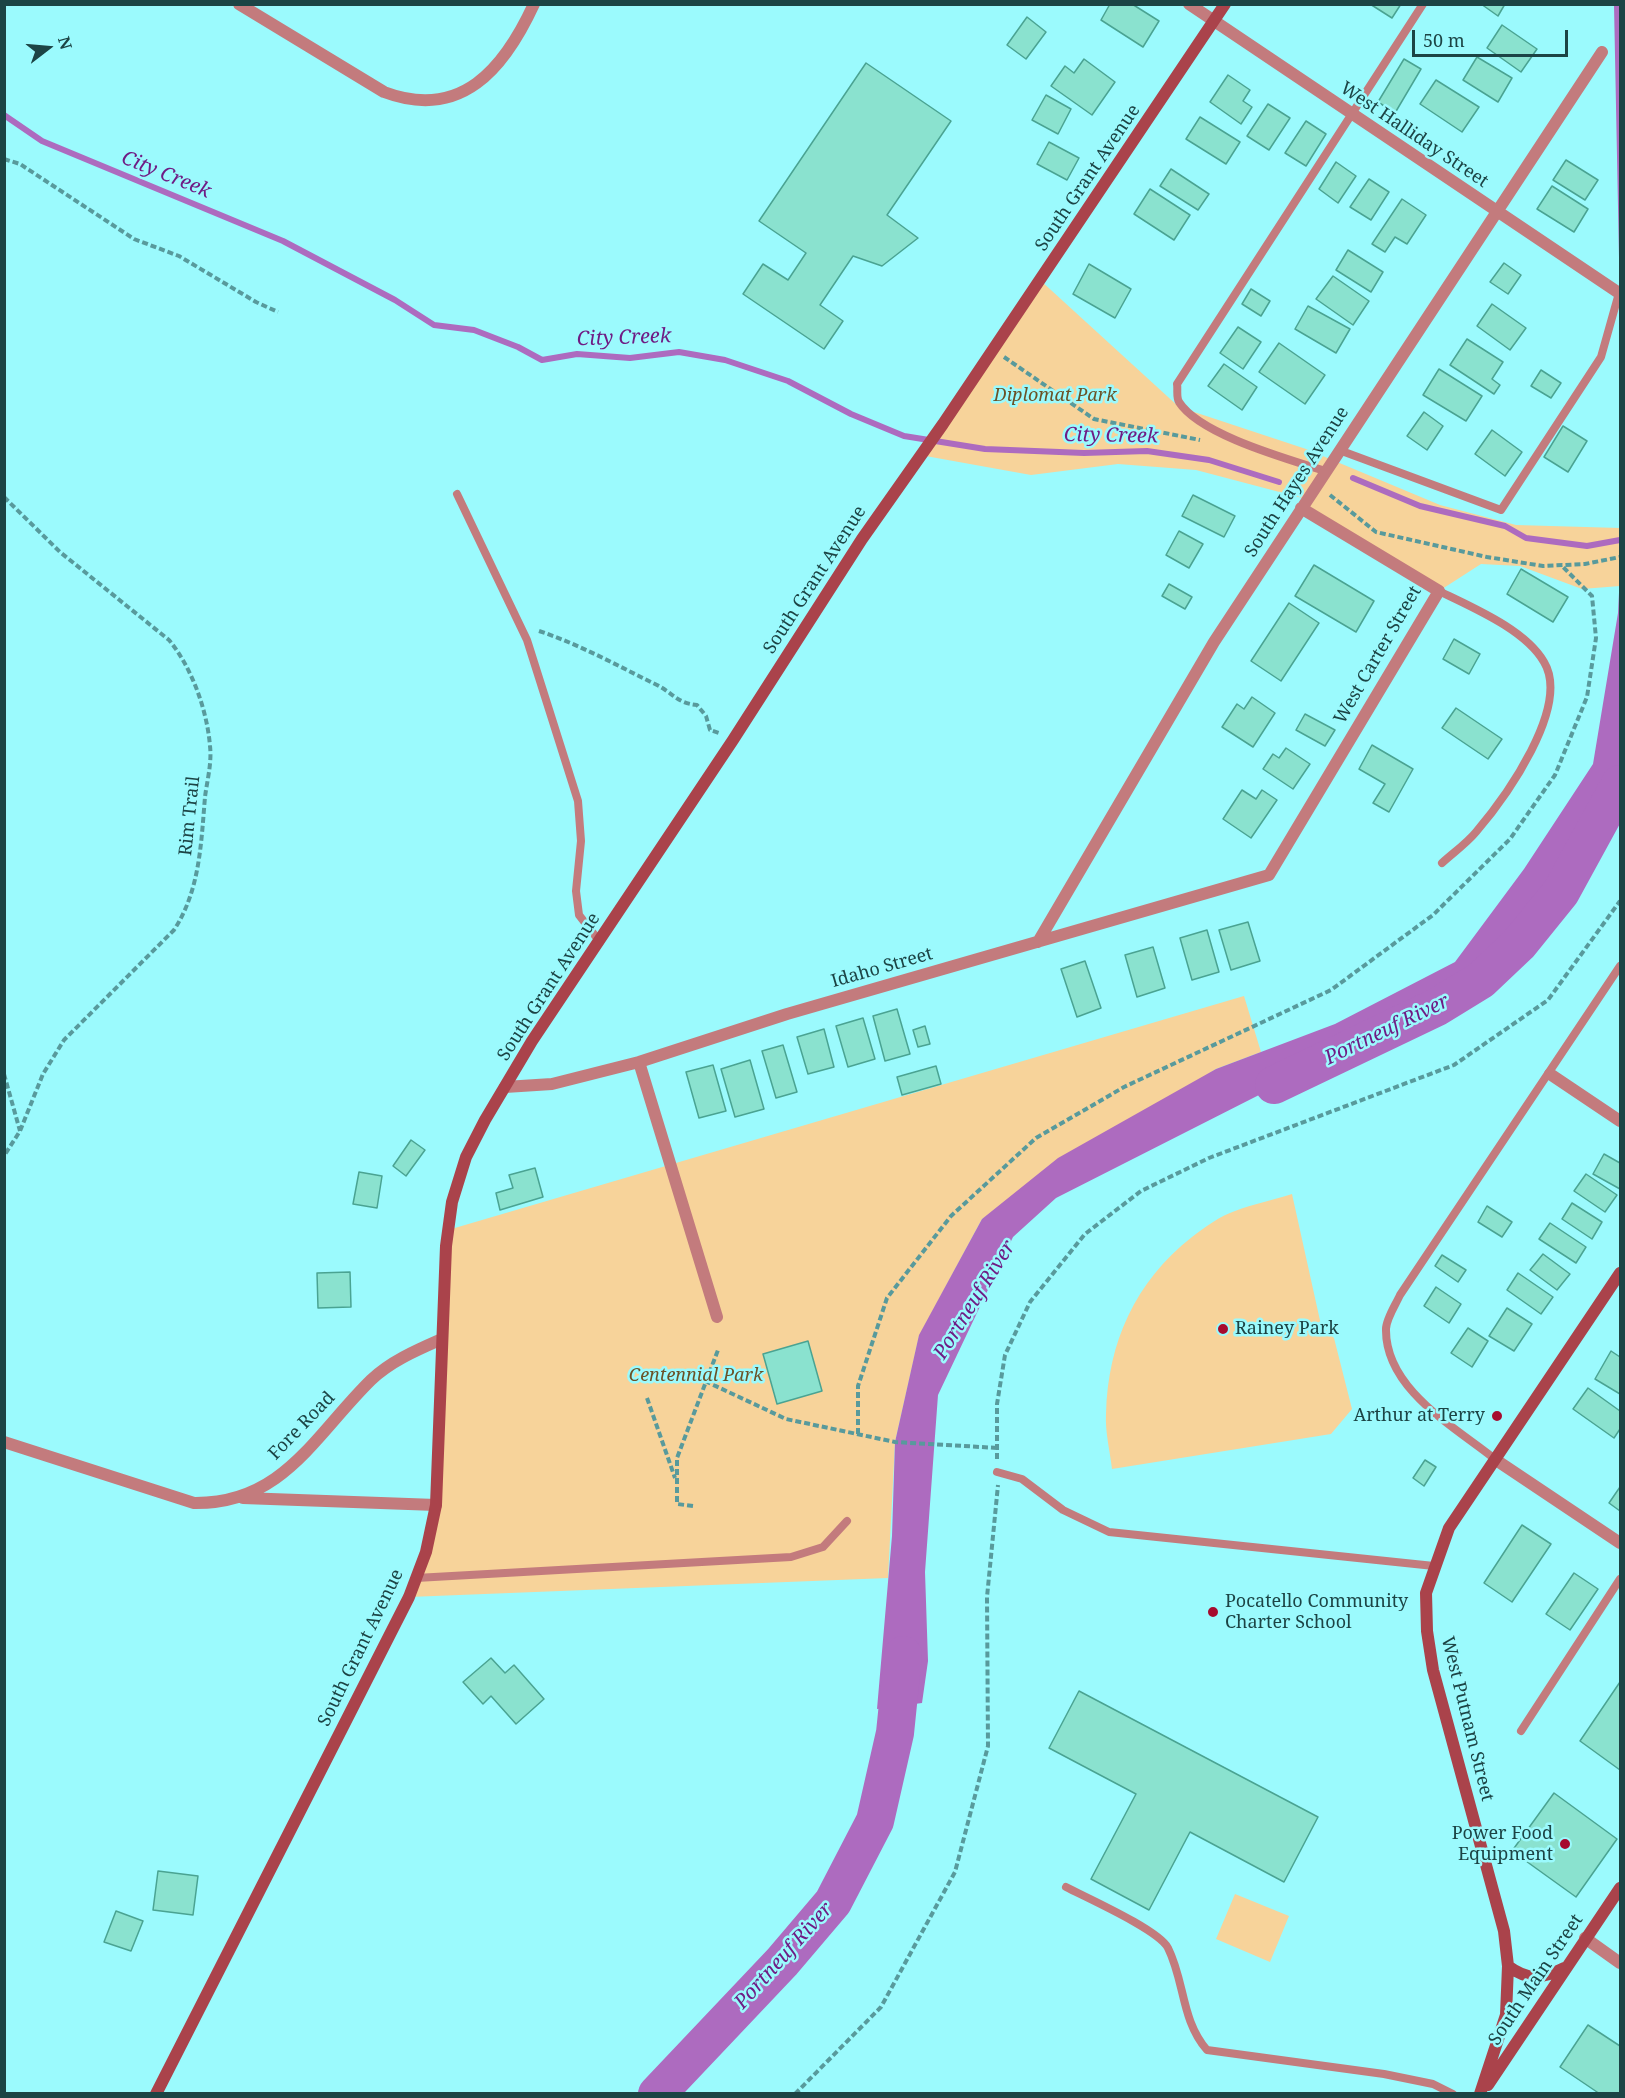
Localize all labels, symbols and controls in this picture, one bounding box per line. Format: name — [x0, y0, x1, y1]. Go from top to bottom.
north arrow — [18, 18, 78, 78]
scale bar — [1415, 18, 1571, 56]
text: 50 m — [1423, 28, 1465, 52]
text: N — [53, 34, 78, 52]
street label: West Halliday Street — [1336, 77, 1492, 193]
street label: South Grant Avenue — [1031, 101, 1145, 255]
water label: City Creek — [118, 146, 214, 204]
water label: City Creek — [576, 324, 672, 352]
park label: Diplomat Park — [994, 385, 1116, 407]
street label: South Hayes Avenue — [1240, 403, 1354, 561]
water label: City Creek — [1064, 423, 1158, 449]
street label: South Grant Avenue — [759, 502, 871, 658]
street label: West Carter Street — [1330, 582, 1426, 728]
street label: Rim Trail — [175, 775, 205, 857]
street label: South Grant Avenue — [493, 909, 605, 1065]
street label: Idaho Street — [829, 943, 935, 993]
water label: Portneuf River — [1321, 990, 1453, 1070]
water label: Portneuf River — [929, 1236, 1021, 1364]
place label: Rainey Park — [1235, 1318, 1339, 1340]
marker: Rainey Park — [1216, 1322, 1230, 1336]
park label: Centennial Park — [629, 1365, 763, 1387]
street label: Fore Road — [264, 1387, 340, 1465]
place label: Arthur at Terry — [1353, 1405, 1485, 1427]
marker: Arthur at Terry — [1490, 1409, 1504, 1423]
street label: South Grant Avenue — [314, 1566, 408, 1730]
place label: Pocatello Community Charter School — [1225, 1591, 1408, 1634]
marker: Pocatello Community Charter School — [1206, 1605, 1220, 1619]
street label: West Putnam Street — [1436, 1634, 1498, 1804]
place label: Power Food Equipment — [1452, 1823, 1553, 1866]
marker: Power Food Equipment — [1558, 1837, 1572, 1851]
water label: Portneuf River — [730, 1898, 838, 2014]
street label: South Main Street — [1484, 1910, 1588, 2050]

